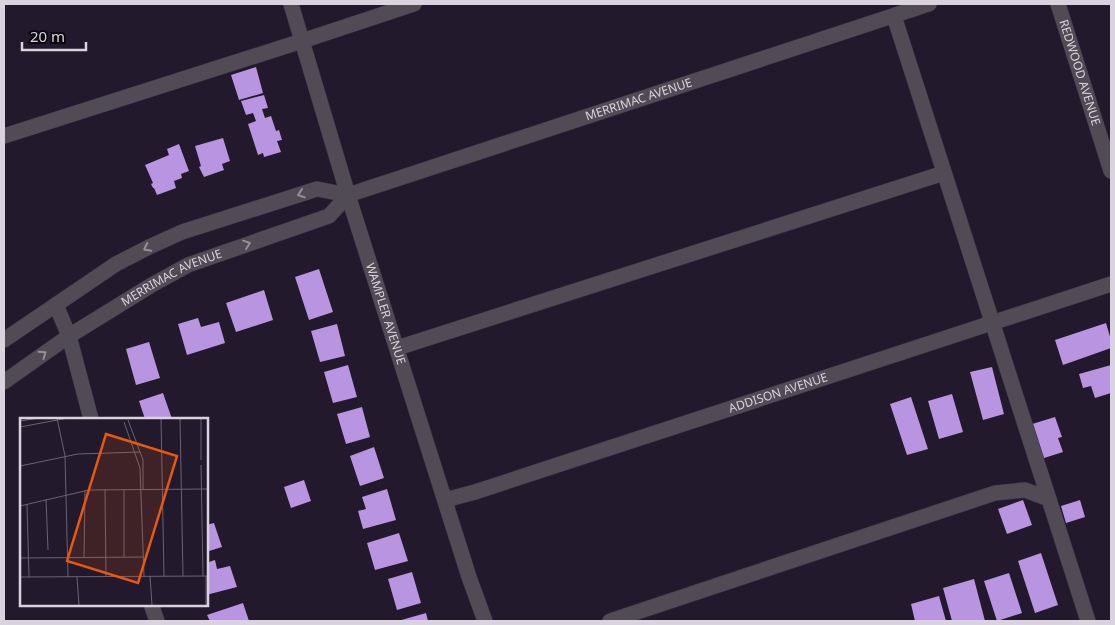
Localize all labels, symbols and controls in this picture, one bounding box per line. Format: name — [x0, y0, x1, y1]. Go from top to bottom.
street label: REDWOOD AVENUE — [1055, 17, 1105, 128]
scale bar — [22, 20, 86, 52]
text: 20 m — [30, 26, 65, 46]
street label: MERRIMAC AVENUE — [583, 73, 694, 124]
one-way arrow — [297, 189, 305, 199]
one-way arrow — [242, 240, 251, 250]
one-way arrow — [144, 242, 153, 252]
street label: MERRIMAC AVENUE — [118, 245, 224, 310]
street label: WAMPLER AVENUE — [362, 261, 410, 367]
one-way arrow — [37, 351, 47, 360]
street label: ADDISON AVENUE — [726, 368, 830, 416]
inset map — [20, 418, 208, 605]

